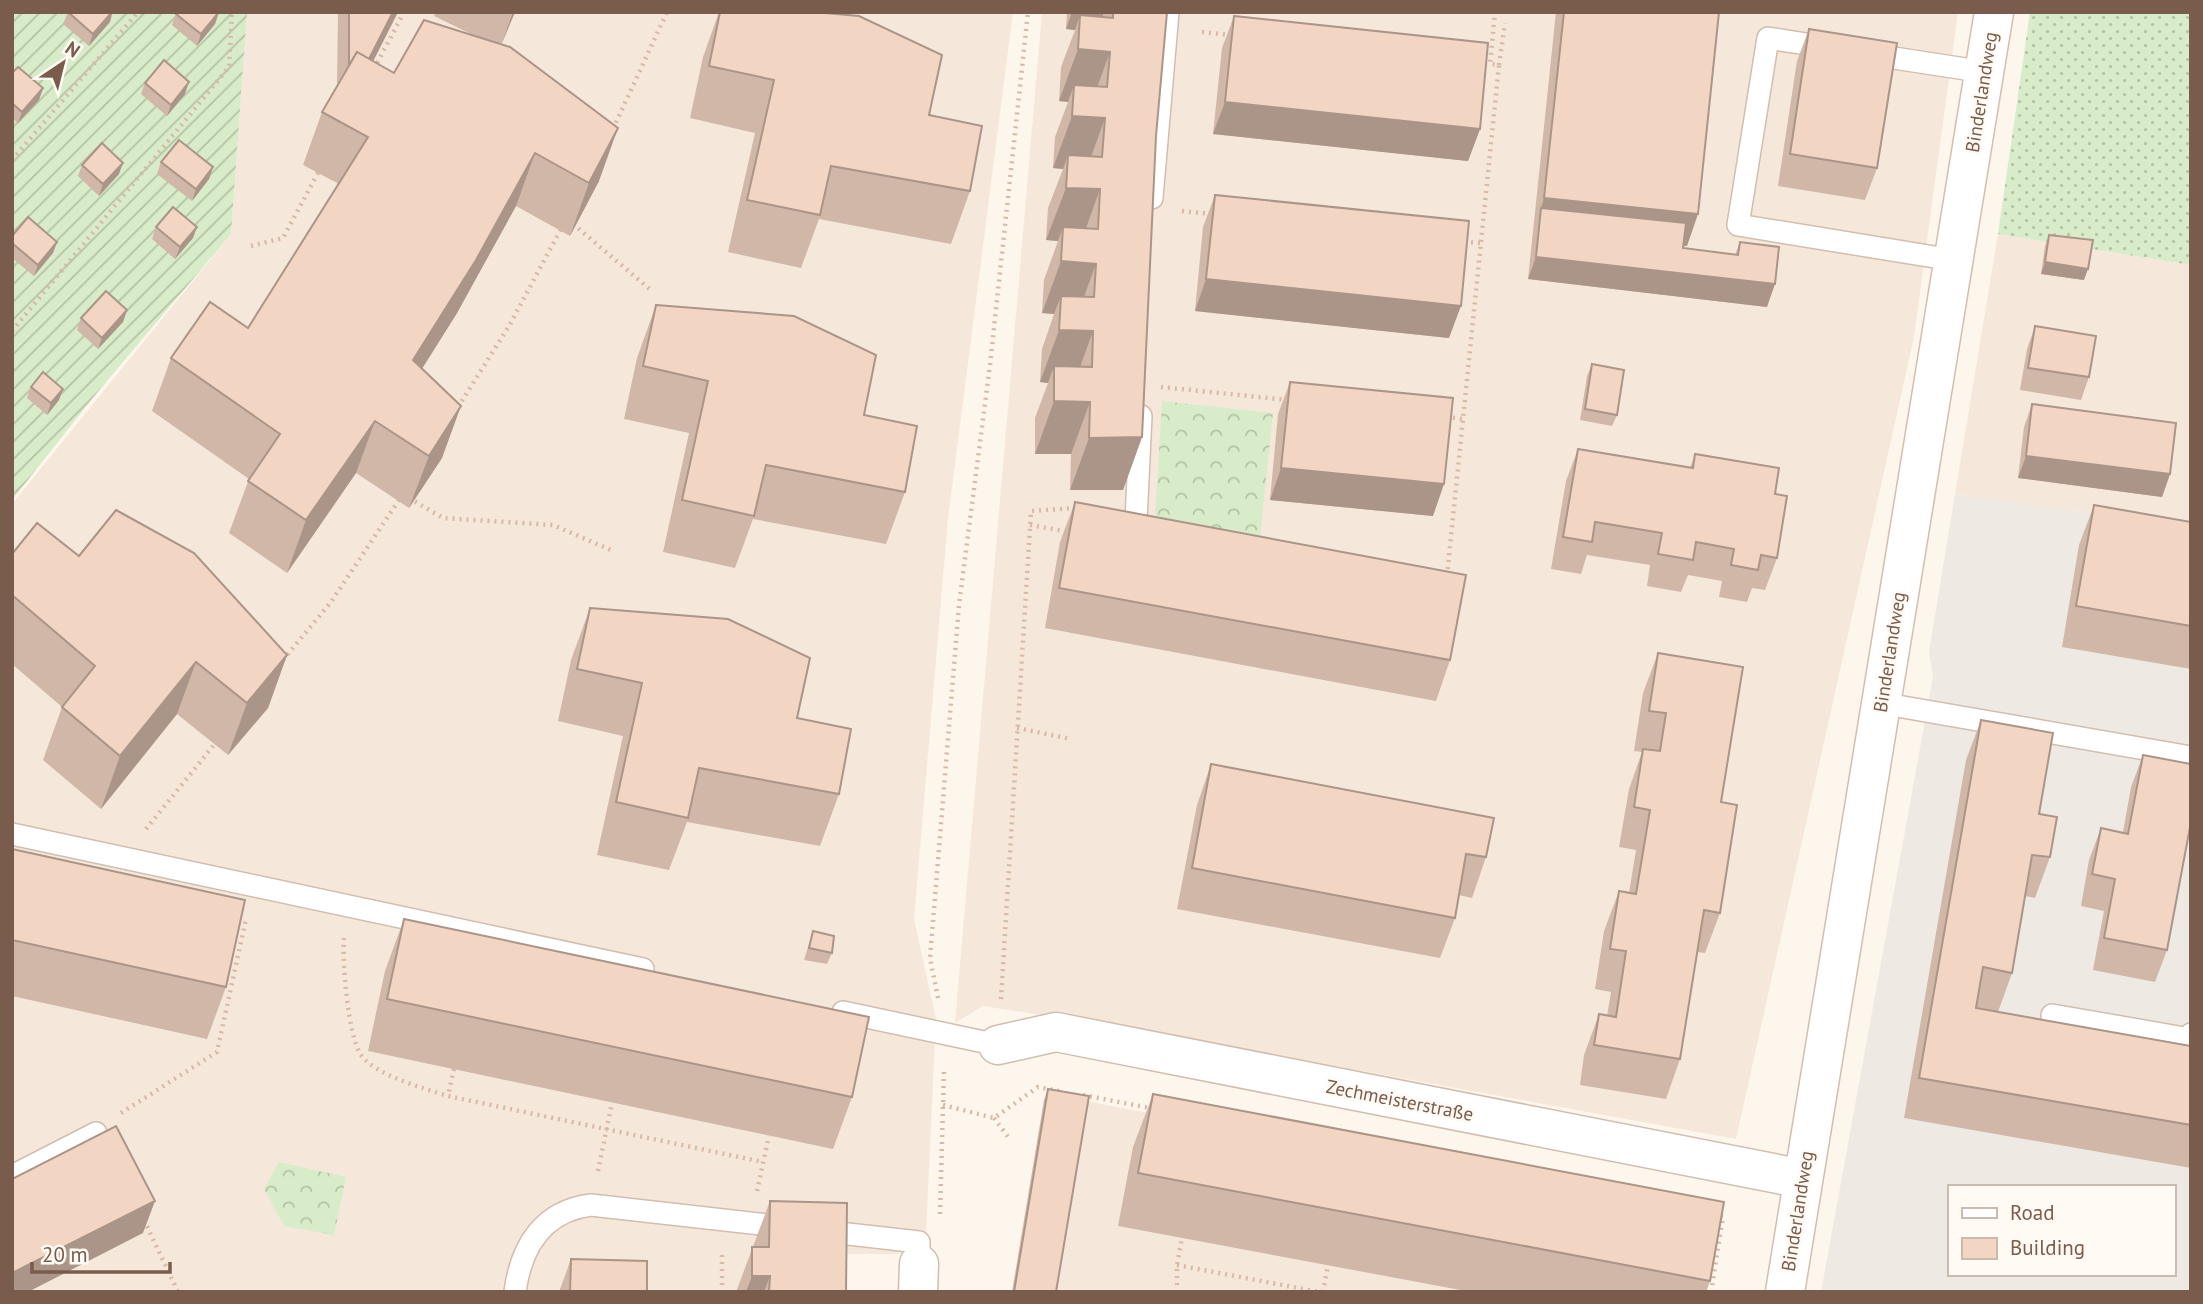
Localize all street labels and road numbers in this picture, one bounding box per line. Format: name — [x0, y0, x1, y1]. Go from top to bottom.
street label: Binderlandweg — [1960, 30, 2002, 154]
street label: Binderlandweg — [1868, 590, 1910, 714]
street label: Zechmeisterstraße — [1324, 1074, 1476, 1126]
street label: Binderlandweg — [1776, 1149, 1818, 1273]

